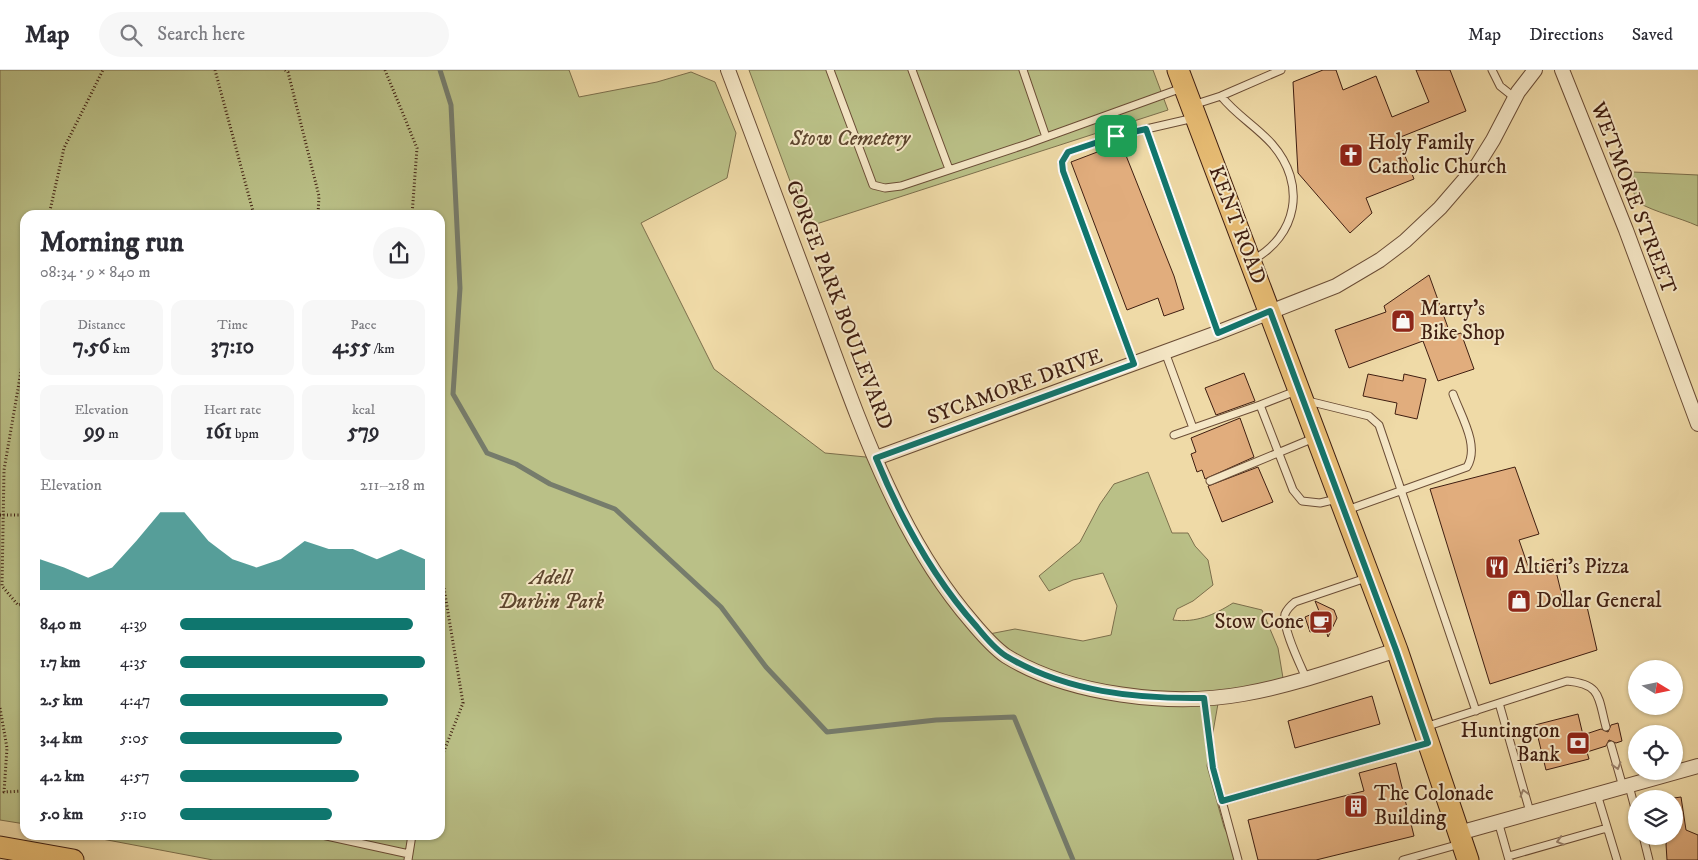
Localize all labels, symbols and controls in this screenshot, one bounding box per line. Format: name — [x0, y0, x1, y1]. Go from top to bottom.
search box — [99, 12, 449, 57]
text: Map — [25, 20, 69, 50]
icon: search — [117, 21, 145, 49]
text: Search here — [157, 23, 245, 46]
text: Map — [1468, 24, 1501, 46]
text: Directions — [1529, 24, 1604, 46]
text: Saved — [1632, 24, 1673, 46]
street label: WETMORE STREET — [1584, 97, 1682, 298]
pin — [1095, 115, 1137, 157]
icon: arrive — [1102, 122, 1130, 150]
park label: Stow Cemetery — [789, 126, 912, 152]
place label: Holy Family Catholic Church — [1368, 130, 1507, 180]
church icon: Holy Family Catholic Church — [1338, 142, 1364, 168]
street label: KENT ROAD — [1202, 162, 1272, 288]
street label: GORGE PARK BOULEVARD — [779, 177, 899, 433]
text: Morning run — [40, 225, 184, 260]
button: share — [373, 227, 425, 279]
text: 08:34 · 9 × 840 m — [40, 262, 150, 282]
place label: Marty's Bike Shop — [1420, 296, 1505, 346]
shop icon: Marty's Bike Shop — [1390, 308, 1416, 334]
text: Distance — [77, 316, 126, 334]
text: Time — [217, 316, 248, 334]
text: Pace — [351, 316, 376, 334]
text: 7.56 — [73, 334, 110, 360]
text: 37:10 — [211, 334, 254, 360]
text: 4:55 — [332, 334, 371, 360]
text: km — [110, 340, 130, 358]
text: /km — [371, 340, 395, 358]
street label: SYCAMORE DRIVE — [924, 343, 1106, 431]
text: Elevation — [74, 401, 129, 419]
text: Heart rate — [204, 401, 261, 419]
text: kcal — [352, 401, 375, 419]
text: 99 — [84, 419, 105, 445]
text: 161 — [206, 419, 232, 445]
text: 579 — [348, 419, 379, 445]
text: m — [105, 425, 119, 443]
text: bpm — [232, 425, 259, 443]
text: Elevation — [40, 475, 102, 495]
text: 211–218 m — [360, 475, 425, 495]
restaurant icon: Altieri's Pizza — [1484, 554, 1510, 580]
place label: Altieri's Pizza — [1514, 554, 1629, 580]
park label: Adell Durbin Park — [498, 565, 604, 615]
shop icon: Dollar General — [1506, 588, 1532, 614]
place label: Dollar General — [1536, 588, 1662, 614]
place label: Stow Cone — [1214, 609, 1304, 635]
cafe icon: Stow Cone — [1308, 609, 1334, 635]
text: 840 m — [40, 614, 81, 634]
text: 4:39 — [120, 614, 147, 634]
text: 1.7 km — [40, 652, 81, 672]
text: 4:35 — [120, 652, 147, 672]
north arrow — [1628, 660, 1682, 715]
map controls — [1628, 660, 1683, 845]
text: 2.5 km — [40, 690, 83, 710]
text: 4:47 — [120, 690, 151, 710]
place label: Huntington Bank — [1460, 718, 1561, 768]
button: locate — [1628, 725, 1683, 780]
text: 3.4 km — [40, 728, 83, 748]
text: 5:05 — [120, 728, 149, 748]
bank icon: Huntington Bank — [1565, 730, 1591, 756]
one-way arrow — [1612, 761, 1622, 770]
text: 4.2 km — [40, 766, 85, 786]
text: 4:57 — [120, 766, 150, 786]
place label: The Colonade Building — [1374, 781, 1494, 831]
one-way arrow — [1520, 789, 1530, 797]
button: layers — [1628, 790, 1683, 845]
building icon: The Colonade Building — [1343, 793, 1369, 819]
text: 5.0 km — [40, 804, 83, 824]
text: 5:10 — [120, 804, 147, 824]
one-way arrow — [1557, 836, 1565, 846]

